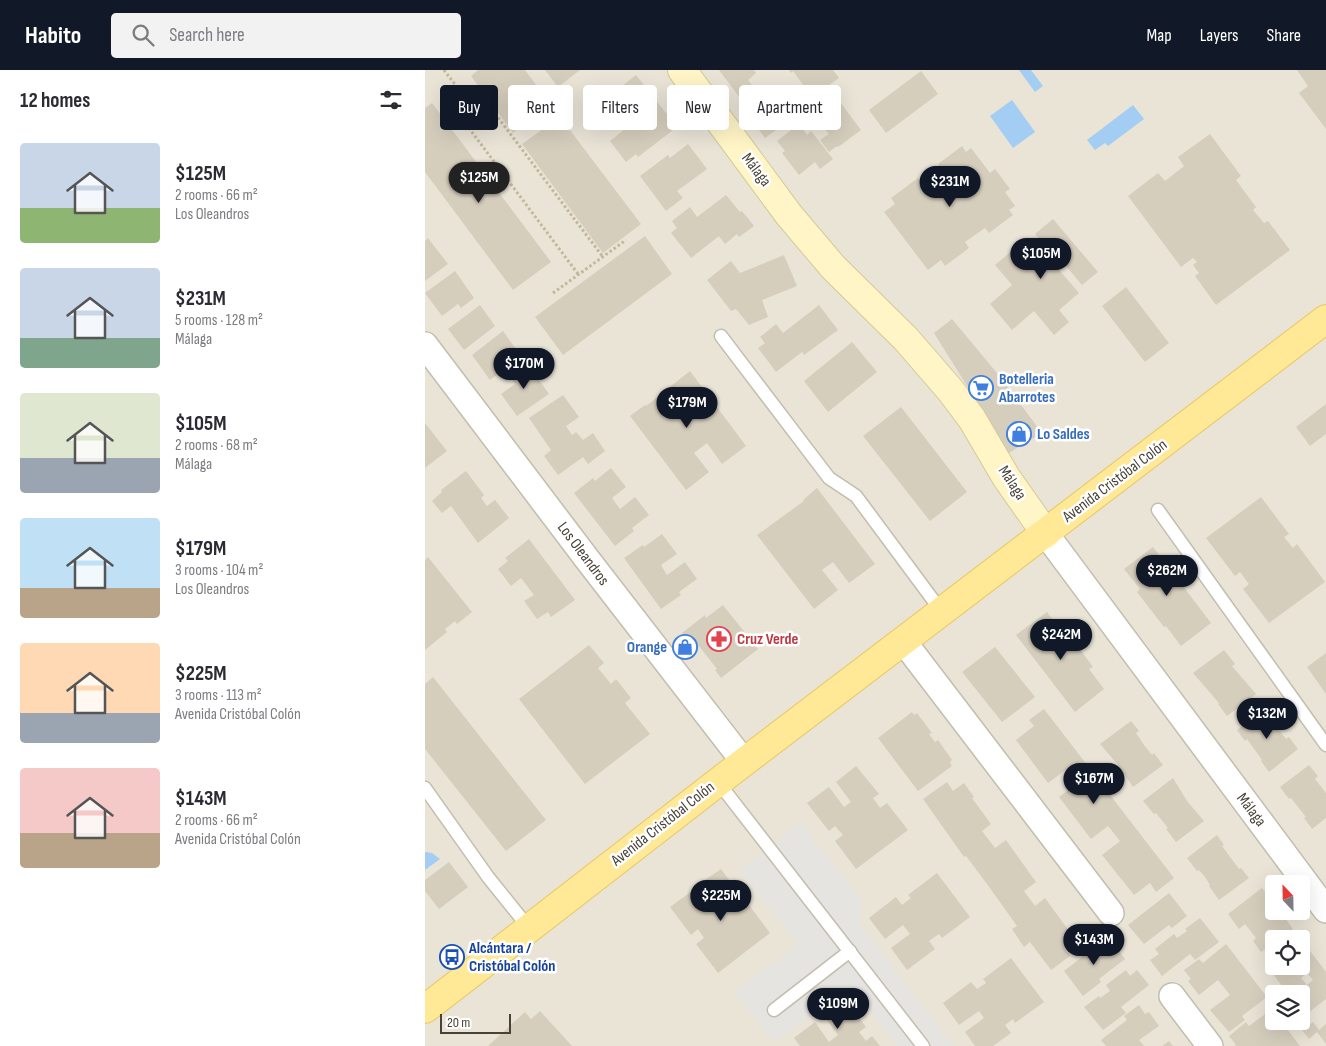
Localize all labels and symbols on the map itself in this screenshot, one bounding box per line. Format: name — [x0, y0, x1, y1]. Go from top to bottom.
street label: Málaga — [737, 149, 775, 191]
pin: $125M — [444, 162, 514, 204]
pin: $231M — [915, 166, 985, 208]
pin: $105M — [1006, 238, 1076, 280]
pin: $170M — [489, 348, 559, 390]
place label: Botelleria Abarrotes — [998, 370, 1055, 407]
supermarket icon: Botelleria Abarrotes — [968, 375, 994, 401]
pin: $179M — [652, 386, 722, 429]
shop icon: Lo Saldes — [1006, 421, 1032, 447]
place label: Lo Saldes — [1037, 425, 1090, 444]
street label: Avenida Cristóbal Colón — [1058, 436, 1171, 527]
street label: Málaga — [994, 462, 1030, 504]
street label: Los Oleandros — [553, 519, 613, 590]
pin: $262M — [1132, 554, 1202, 597]
pin: $242M — [1026, 618, 1096, 661]
pharmacy icon: Cruz Verde — [706, 626, 732, 652]
place label: Cruz Verde — [737, 630, 799, 649]
shop icon: Orange — [672, 634, 698, 660]
place label: Orange — [627, 638, 667, 657]
pin: $132M — [1232, 698, 1302, 740]
pin: $167M — [1059, 762, 1129, 805]
street label: Avenida Cristóbal Colón — [607, 778, 718, 871]
street label: Málaga — [1232, 789, 1270, 831]
north arrow — [1265, 875, 1310, 920]
pin: $225M — [686, 880, 756, 922]
pin: $143M — [1059, 924, 1129, 966]
place label: Alcántara / Cristóbal Colón — [468, 939, 555, 976]
bus stop icon: Alcántara / Cristóbal Colón — [439, 944, 465, 970]
pin: $109M — [803, 988, 873, 1030]
scale bar — [440, 1011, 511, 1034]

